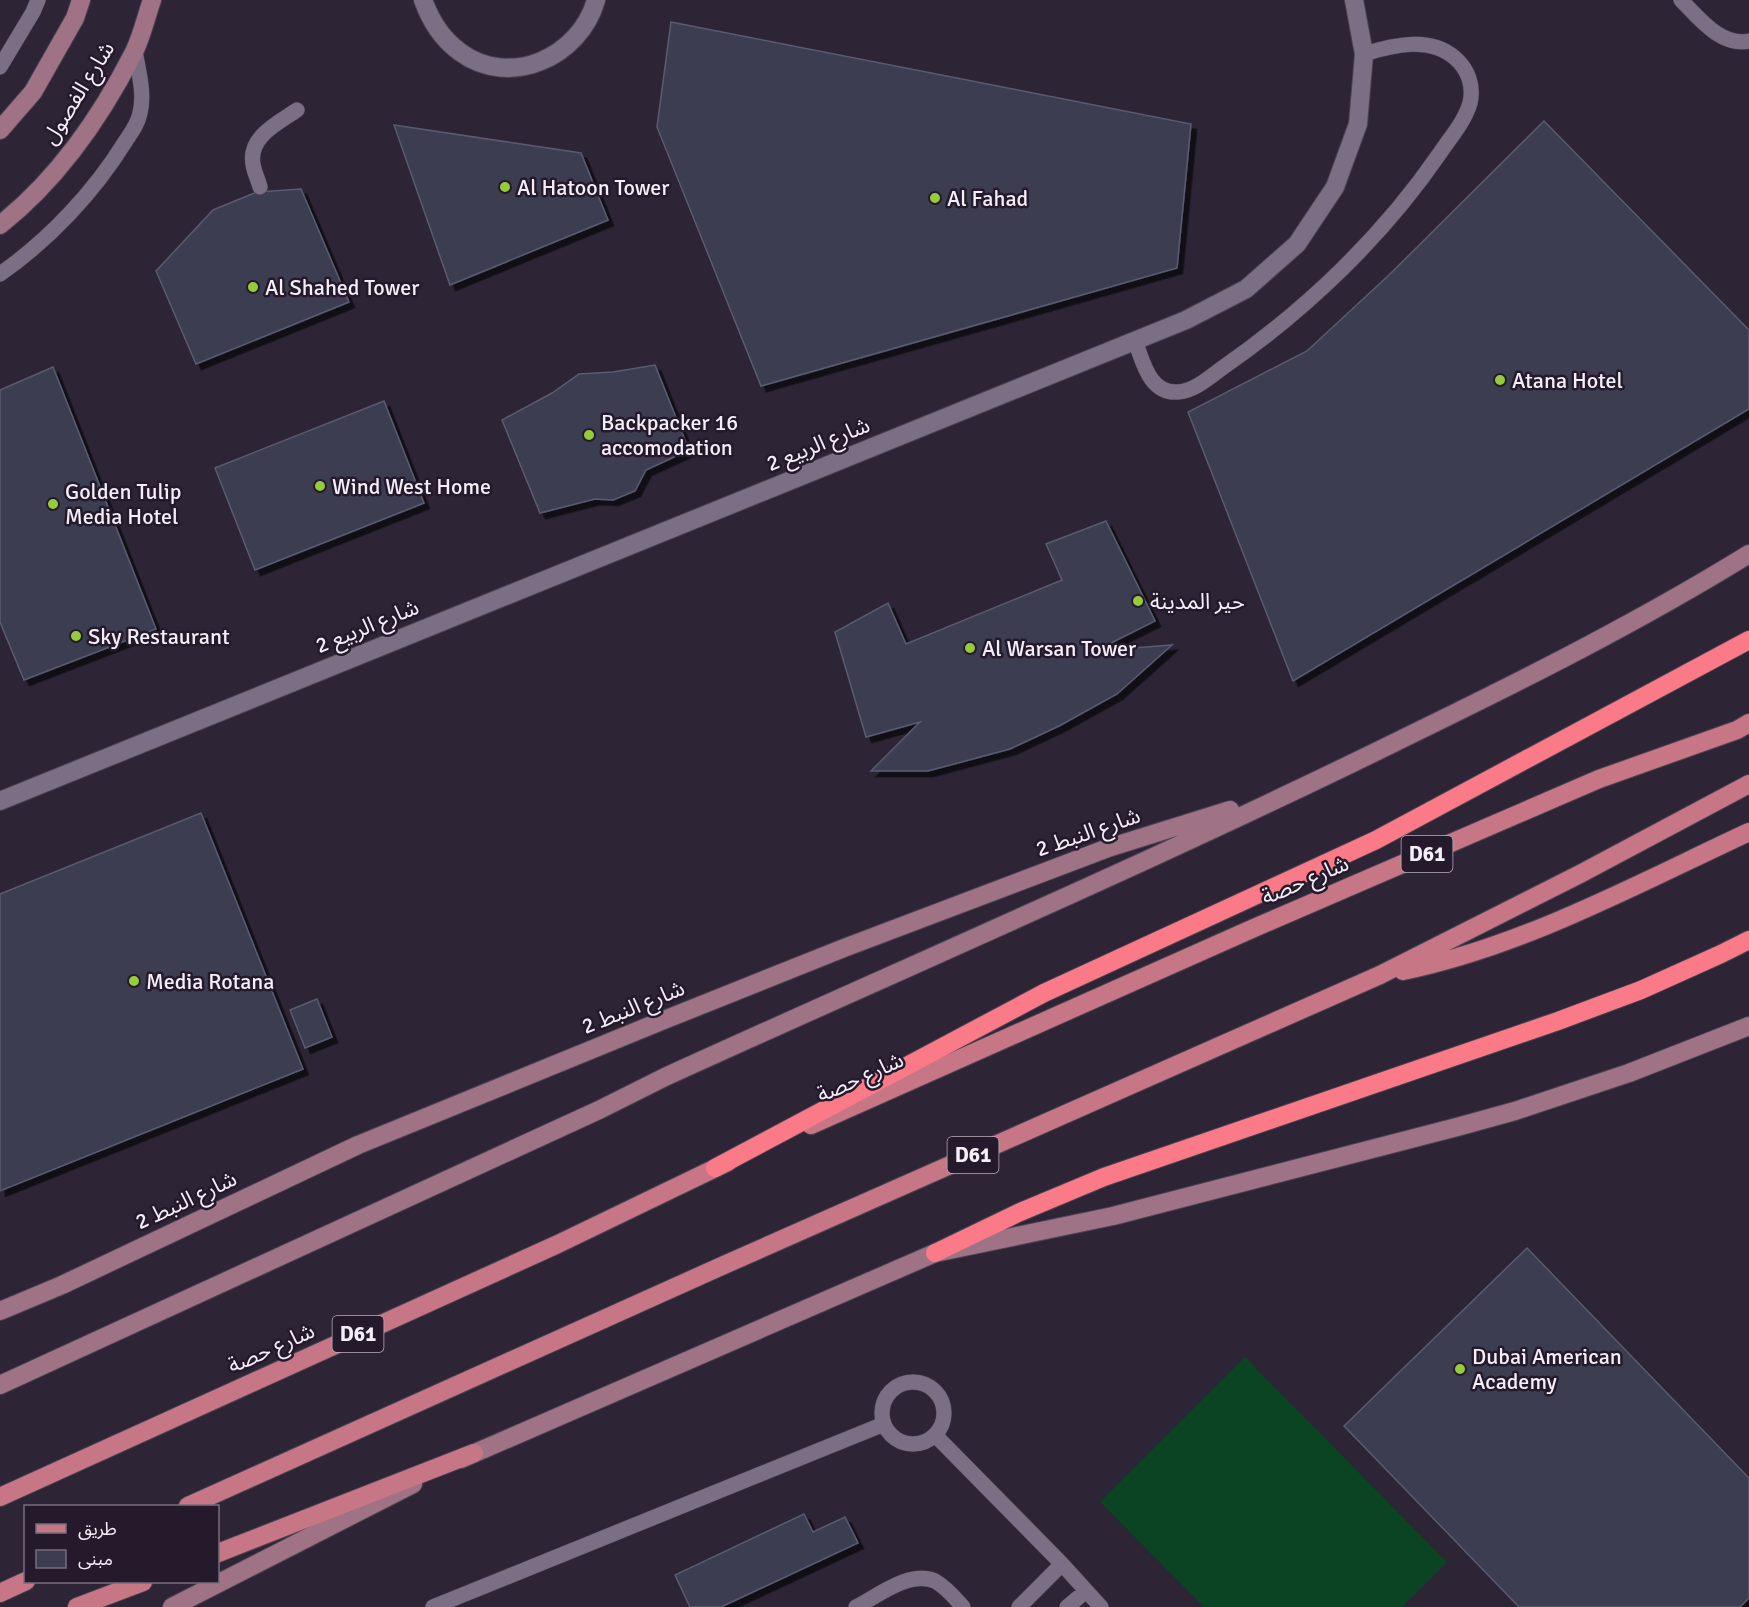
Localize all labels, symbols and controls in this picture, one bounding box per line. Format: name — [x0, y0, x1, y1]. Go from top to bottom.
street label: شارع الفصول — [36, 37, 123, 151]
place label: Al Hatoon Tower — [517, 174, 669, 201]
marker: Al Hatoon Tower — [498, 180, 512, 194]
place label: Al Fahad — [947, 185, 1028, 212]
marker: Al Fahad — [928, 191, 942, 205]
place label: Al Shahed Tower — [265, 274, 419, 301]
marker: Al Shahed Tower — [246, 280, 260, 294]
place label: Atana Hotel — [1512, 367, 1623, 394]
marker: Atana Hotel — [1493, 373, 1507, 387]
place label: Backpacker 16 accomodation — [601, 409, 738, 461]
street label: شارع الربيع 2 — [762, 411, 875, 480]
marker: Backpacker 16 accomodation — [582, 428, 596, 442]
place label: Wind West Home — [332, 473, 491, 500]
place label: Golden Tulip Media Hotel — [65, 478, 181, 530]
marker: Wind West Home — [313, 479, 327, 493]
marker: Golden Tulip Media Hotel — [46, 497, 60, 511]
place label: حير المدينة — [1150, 588, 1245, 615]
street label: شارع الربيع 2 — [311, 593, 424, 662]
marker: حير المدينة — [1131, 594, 1145, 608]
place label: Sky Restaurant — [88, 623, 230, 650]
marker: Sky Restaurant — [69, 629, 83, 643]
place label: Al Warsan Tower — [982, 635, 1136, 662]
marker: Al Warsan Tower — [963, 641, 977, 655]
street label: شارع النبط 2 — [1032, 802, 1145, 865]
road number: D61 — [1402, 836, 1452, 872]
street label: شارع حصة — [1257, 850, 1354, 913]
place label: Media Rotana — [146, 968, 275, 995]
marker: Media Rotana — [127, 974, 141, 988]
street label: شارع النبط 2 — [578, 974, 690, 1043]
street label: شارع حصة — [812, 1046, 909, 1111]
road number: D61 — [948, 1137, 998, 1173]
street label: شارع النبط 2 — [131, 1165, 242, 1238]
road number: D61 — [332, 1316, 384, 1352]
street label: شارع حصة — [223, 1317, 320, 1382]
place label: Dubai American Academy — [1472, 1343, 1622, 1395]
marker: Dubai American Academy — [1453, 1362, 1467, 1376]
legend — [24, 1505, 219, 1583]
text: طريق — [78, 1518, 117, 1540]
text: مبنى — [78, 1548, 113, 1570]

